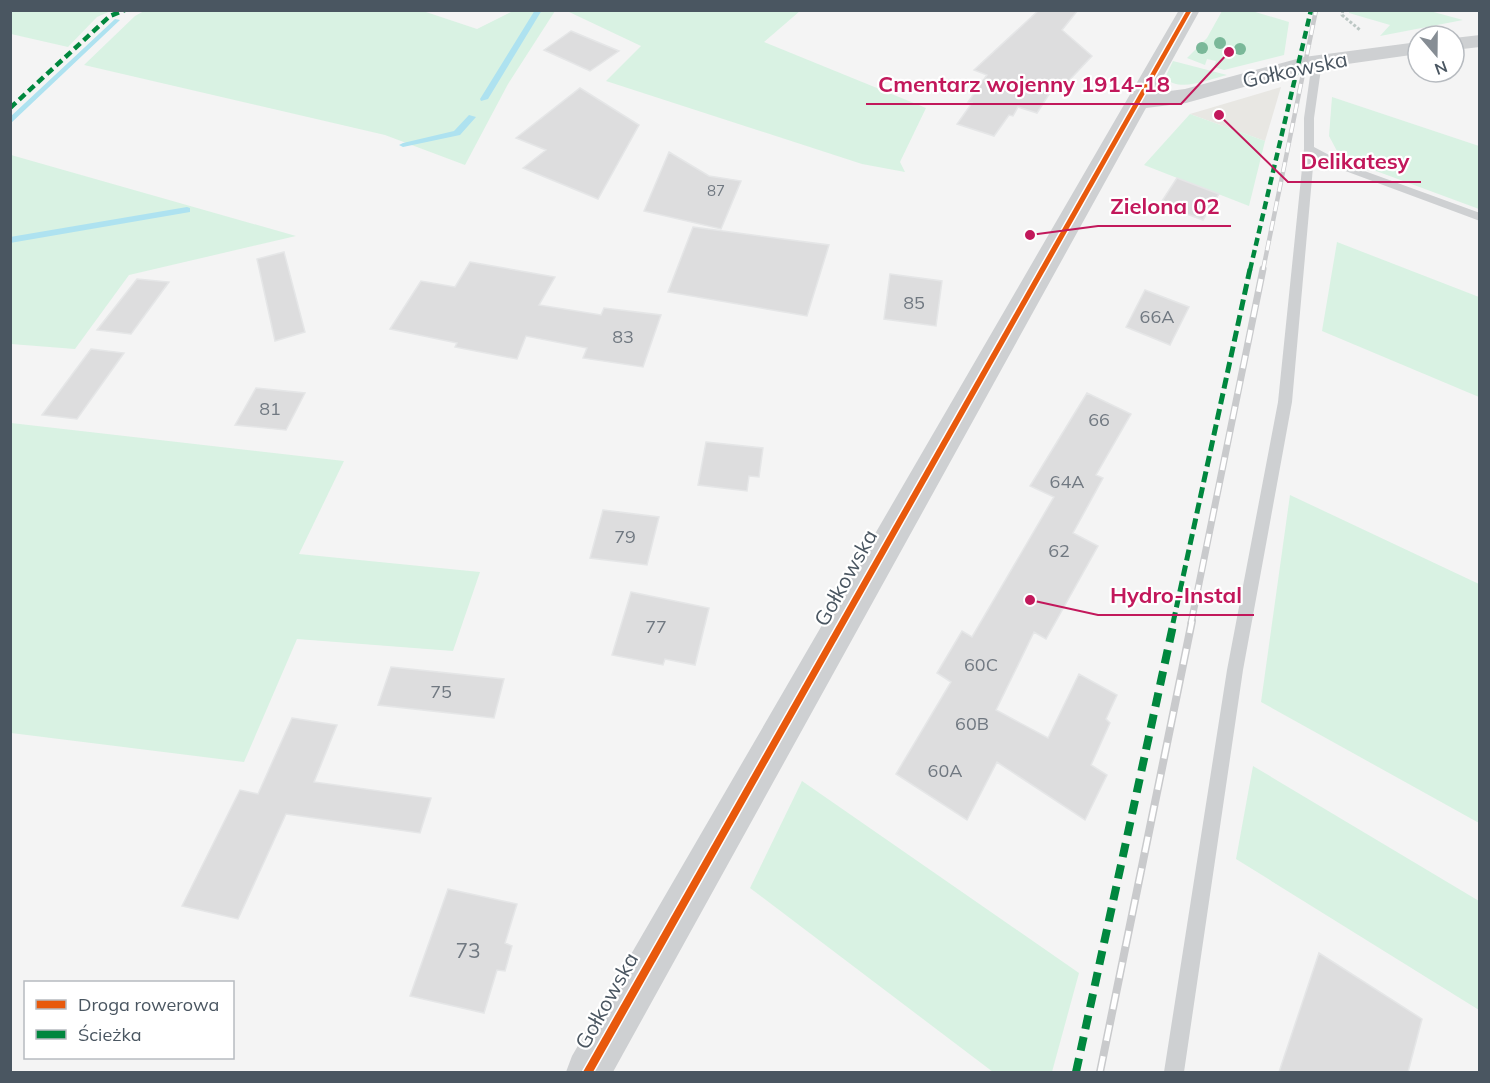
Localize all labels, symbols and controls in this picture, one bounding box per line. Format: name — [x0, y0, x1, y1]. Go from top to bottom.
north arrow — [1406, 24, 1466, 84]
street label: Gołkowska — [1240, 45, 1350, 93]
text: N — [1432, 57, 1450, 80]
callout: Cmentarz wojenny 1914-18 — [866, 64, 1181, 104]
text: Cmentarz wojenny 1914-18 — [878, 70, 1170, 98]
callout: Delikatesy — [1288, 142, 1421, 182]
text: Delikatesy — [1300, 147, 1410, 175]
house number: 87 — [707, 181, 725, 200]
callout: Zielona 02 — [1098, 186, 1231, 226]
text: Zielona 02 — [1110, 192, 1220, 220]
house number: 85 — [903, 291, 925, 314]
house number: 66A — [1140, 305, 1174, 328]
house number: 83 — [612, 325, 634, 348]
house number: 81 — [259, 397, 281, 420]
house number: 66 — [1088, 408, 1110, 431]
house number: 64A — [1050, 470, 1084, 493]
house number: 79 — [614, 525, 636, 548]
street label: Gołkowska — [808, 525, 882, 630]
house number: 62 — [1048, 539, 1070, 562]
callout: Hydro-Instal — [1098, 575, 1254, 615]
text: Hydro-Instal — [1110, 581, 1242, 609]
house number: 77 — [645, 615, 667, 638]
house number: 60C — [964, 653, 998, 676]
house number: 75 — [430, 680, 452, 703]
house number: 60B — [955, 712, 989, 735]
house number: 60A — [928, 759, 962, 782]
house number: 73 — [455, 937, 481, 963]
street label: Gołkowska — [569, 948, 643, 1053]
legend — [24, 981, 234, 1059]
text: Droga rowerowa — [78, 993, 219, 1016]
text: Ścieżka — [78, 1023, 141, 1046]

